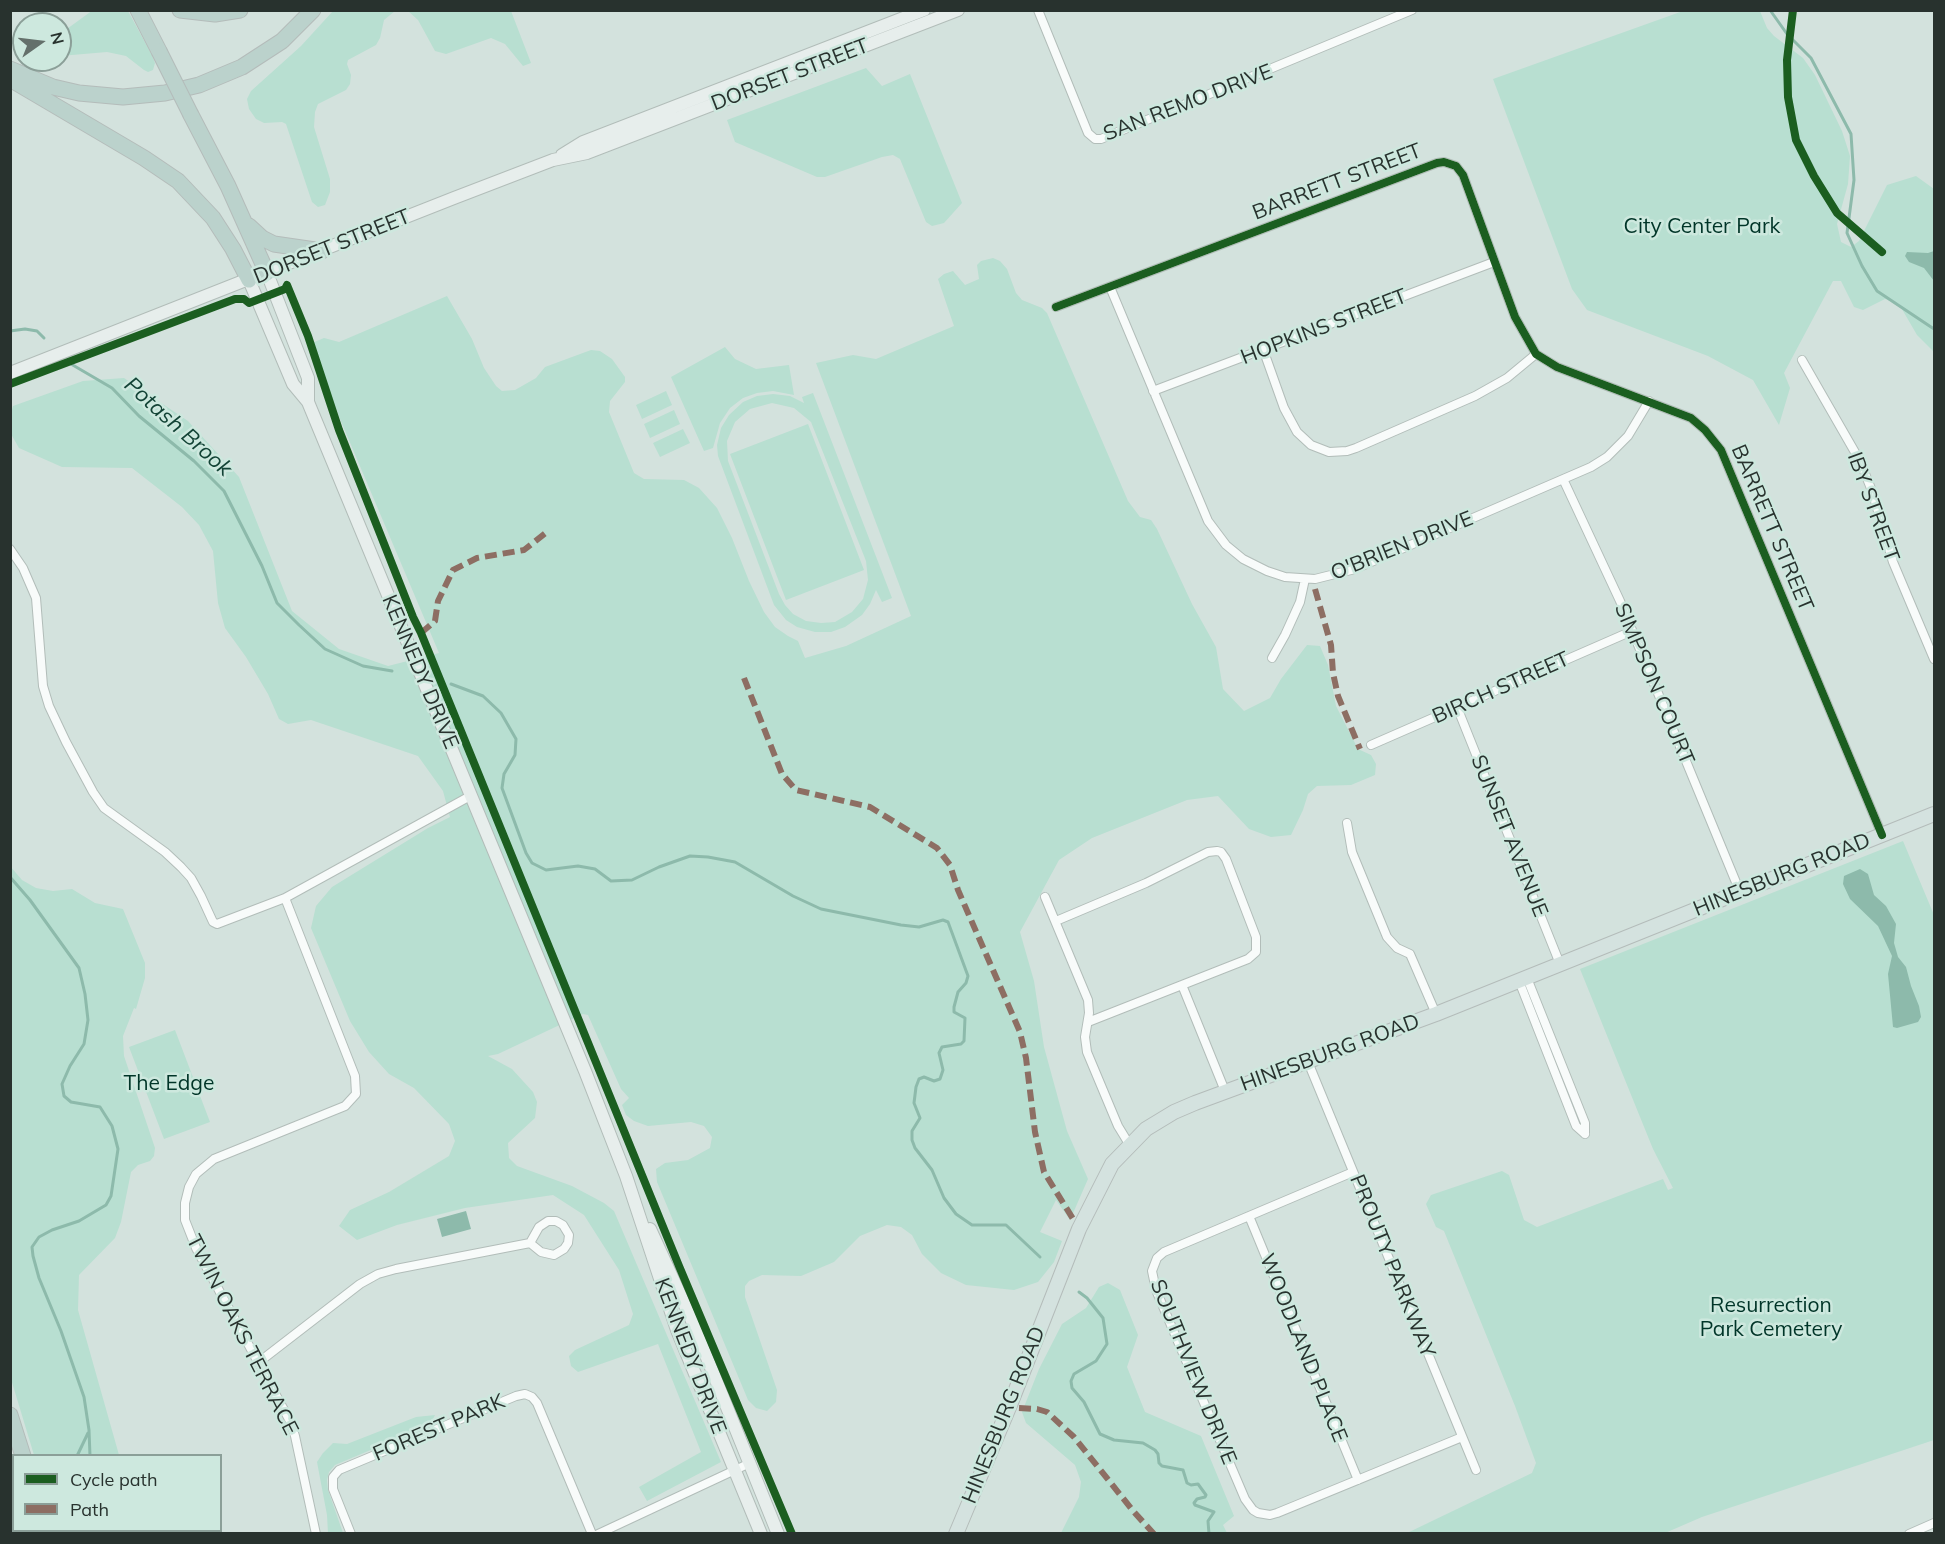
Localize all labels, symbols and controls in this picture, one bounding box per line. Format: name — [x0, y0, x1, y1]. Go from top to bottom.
north arrow — [12, 12, 72, 72]
text: N — [46, 30, 69, 46]
street label: DORSET STREET — [708, 33, 872, 117]
street label: SAN REMO DRIVE — [1100, 59, 1276, 147]
street label: BARRETT STREET — [1249, 138, 1425, 226]
street label: DORSET STREET — [250, 204, 414, 290]
park label: City Center Park — [1624, 214, 1780, 240]
street label: HOPKINS STREET — [1237, 284, 1411, 370]
water label: Potash Brook — [119, 372, 237, 482]
street label: BARRETT STREET — [1725, 441, 1819, 615]
street label: IBY STREET — [1842, 449, 1904, 565]
street label: O'BRIEN DRIVE — [1327, 506, 1477, 586]
street label: KENNEDY DRIVE — [376, 591, 464, 753]
street label: SIMPSON COURT — [1609, 599, 1699, 769]
street label: BIRCH STREET — [1429, 647, 1573, 729]
street label: SUNSET AVENUE — [1465, 752, 1553, 920]
street label: HINESBURG ROAD — [1690, 828, 1874, 922]
street label: HINESBURG ROAD — [1237, 1009, 1423, 1097]
park label: The Edge — [124, 1071, 214, 1097]
street label: PROUTY PARKWAY — [1344, 1171, 1440, 1361]
street label: TWIN OAKS TERRACE — [181, 1231, 303, 1439]
street label: WOODLAND PLACE — [1254, 1250, 1352, 1446]
street label: KENNEDY DRIVE — [649, 1274, 731, 1438]
street label: SOUTHVIEW DRIVE — [1144, 1276, 1242, 1468]
park label: Resurrection Park Cemetery — [1700, 1293, 1842, 1343]
street label: HINESBURG ROAD — [957, 1323, 1051, 1507]
street label: FOREST PARK — [369, 1389, 509, 1467]
legend — [12, 1454, 222, 1532]
text: Cycle path — [70, 1468, 157, 1491]
text: Path — [70, 1498, 109, 1521]

